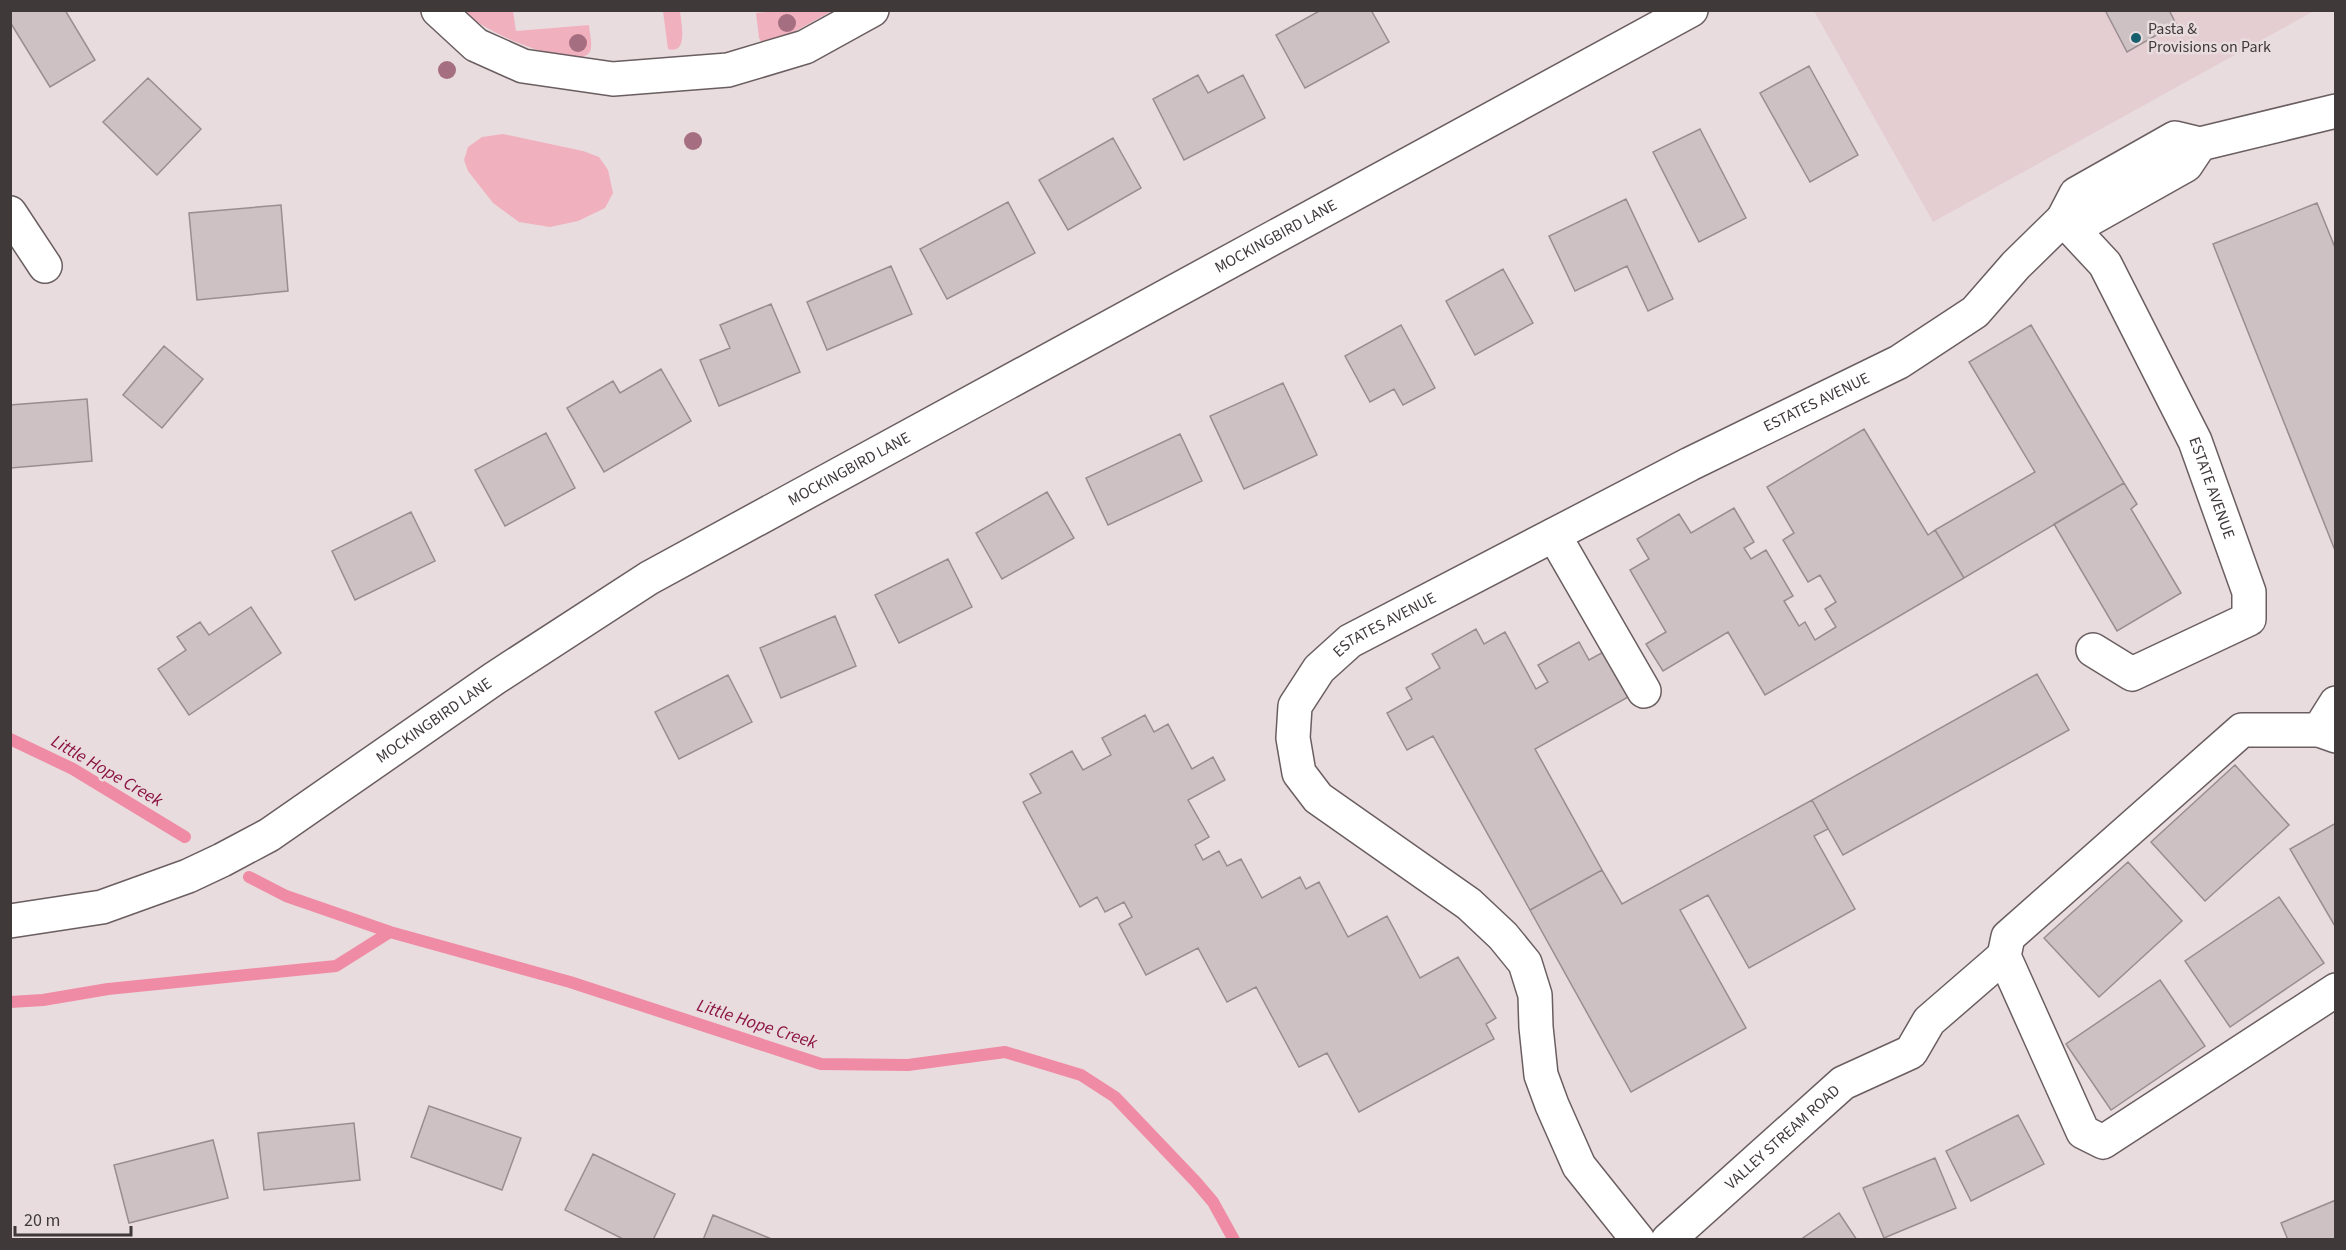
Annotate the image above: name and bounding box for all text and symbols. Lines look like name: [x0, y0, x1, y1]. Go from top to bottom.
place label: Pasta & Provisions on Park: [2148, 18, 2271, 58]
marker: Pasta & Provisions on Park: [2129, 31, 2143, 45]
street label: MOCKINGBIRD LANE: [1211, 194, 1341, 279]
street label: ESTATES AVENUE: [1760, 367, 1873, 437]
street label: MOCKINGBIRD LANE: [784, 427, 914, 511]
street label: ESTATE AVENUE: [2183, 434, 2240, 542]
street label: ESTATES AVENUE: [1328, 587, 1440, 662]
street label: MOCKINGBIRD LANE: [372, 673, 496, 768]
water label: Little Hope Creek: [47, 729, 168, 813]
water label: Little Hope Creek: [694, 993, 821, 1055]
street label: VALLEY STREAM ROAD: [1720, 1080, 1845, 1195]
scale bar: [15, 1199, 130, 1237]
text: 20 m: [24, 1208, 60, 1233]

